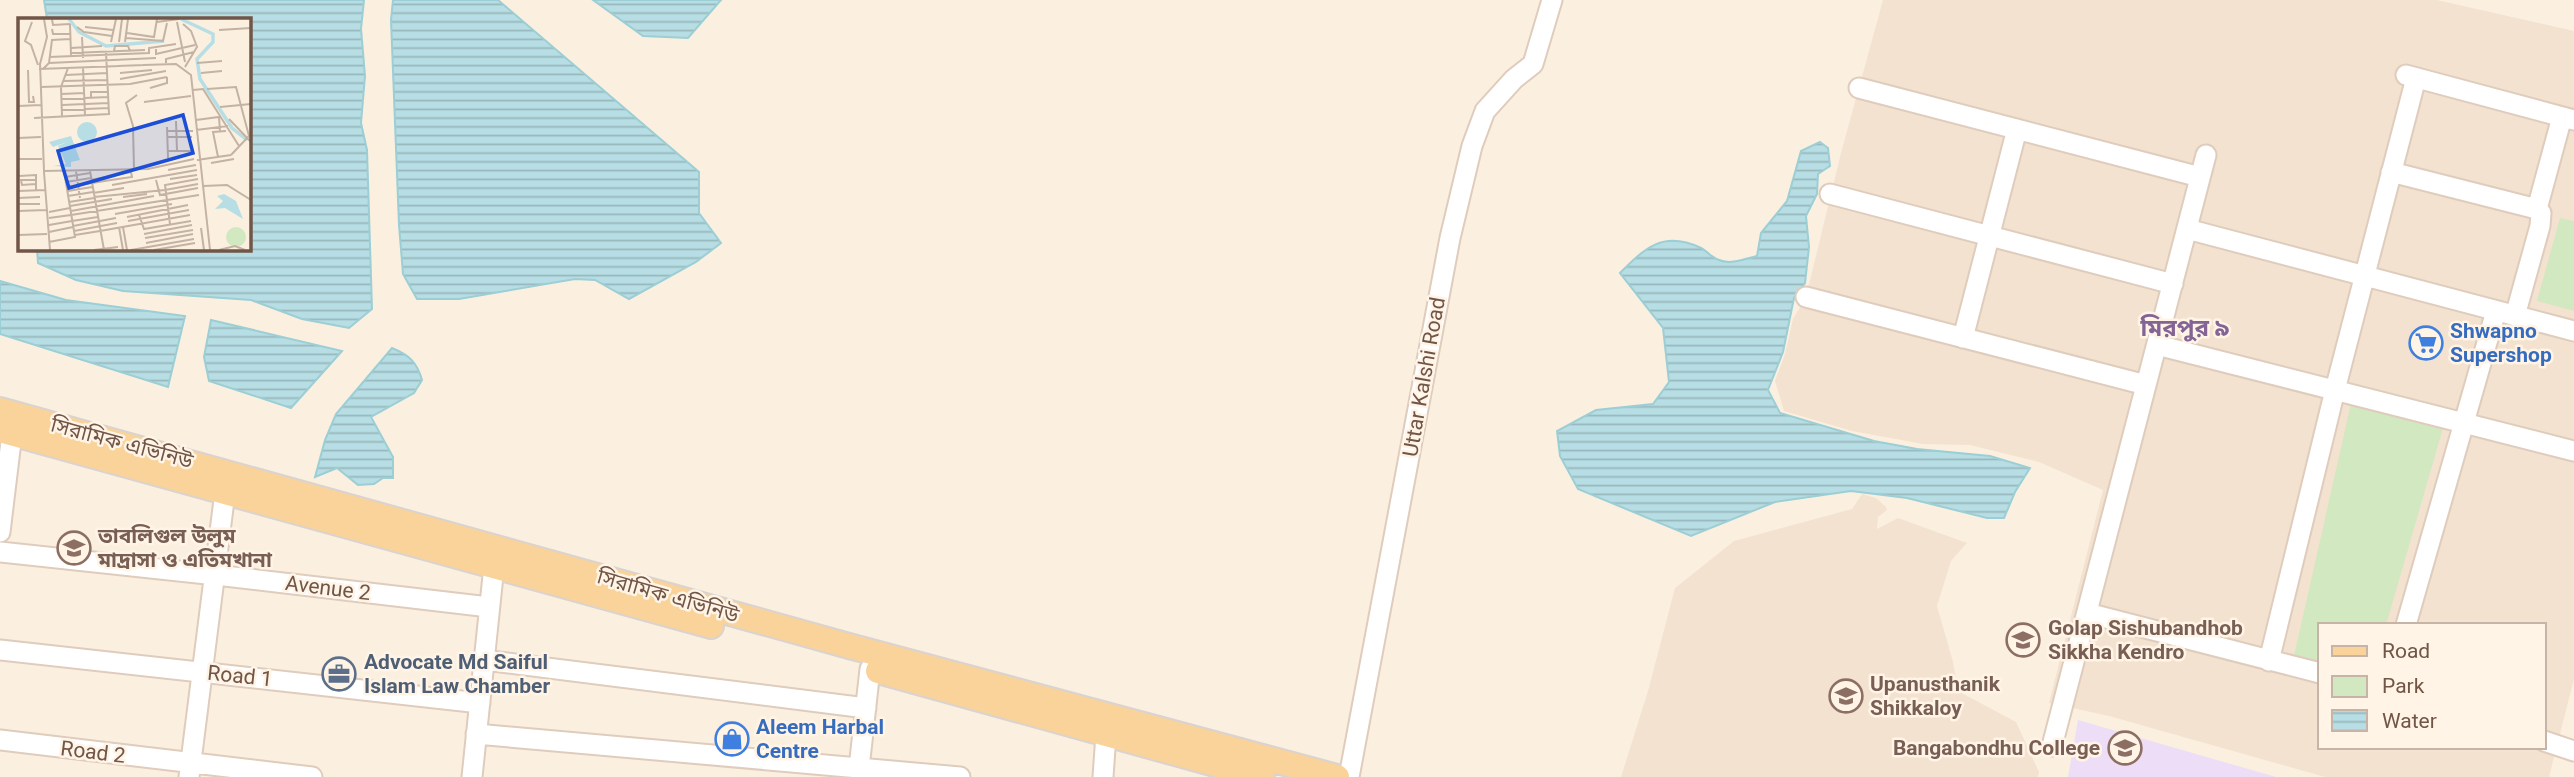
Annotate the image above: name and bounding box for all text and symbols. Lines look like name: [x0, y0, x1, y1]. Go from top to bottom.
inset map: [18, 18, 250, 250]
street label: Uttar Kalshi Road: [1398, 295, 1450, 459]
district label: মিরপুর ৯: [2140, 314, 2230, 342]
place label: Shwapno Supershop: [2450, 319, 2552, 367]
supermarket icon: Shwapno Supershop: [2407, 324, 2445, 362]
street label: সিরামিক এভিনিউ: [47, 412, 197, 474]
place label: তাবলিগুল উলুম মাদ্রাসা ও এতিমখানা: [97, 524, 273, 572]
school or university icon: তাবলিগুল উলুম মাদ্রাসা ও এতিমখানা: [55, 529, 93, 567]
street label: সিরামিক এভিনিউ: [593, 564, 743, 628]
street label: Avenue 2: [284, 571, 372, 605]
place label: Golap Sishubandhob Sikkha Kendro: [2048, 616, 2243, 664]
school or university icon: Golap Sishubandhob Sikkha Kendro: [2004, 621, 2042, 659]
legend: [2318, 623, 2546, 749]
text: Road: [2382, 639, 2430, 663]
place label: Advocate Md Saiful Islam Law Chamber: [364, 650, 550, 698]
office icon: Advocate Md Saiful Islam Law Chamber: [320, 655, 358, 693]
street label: Road 1: [206, 661, 274, 691]
place label: Upanusthanik Shikkaloy: [1870, 672, 2001, 720]
text: Park: [2382, 674, 2425, 698]
school or university icon: Upanusthanik Shikkaloy: [1827, 677, 1865, 715]
text: Water: [2382, 709, 2437, 733]
place label: Aleem Harbal Centre: [756, 715, 884, 763]
shop icon: Aleem Harbal Centre: [713, 720, 751, 758]
school or university icon: Bangabondhu College: [2106, 729, 2144, 767]
street label: Road 2: [59, 736, 127, 768]
place label: Bangabondhu College: [1893, 736, 2100, 760]

